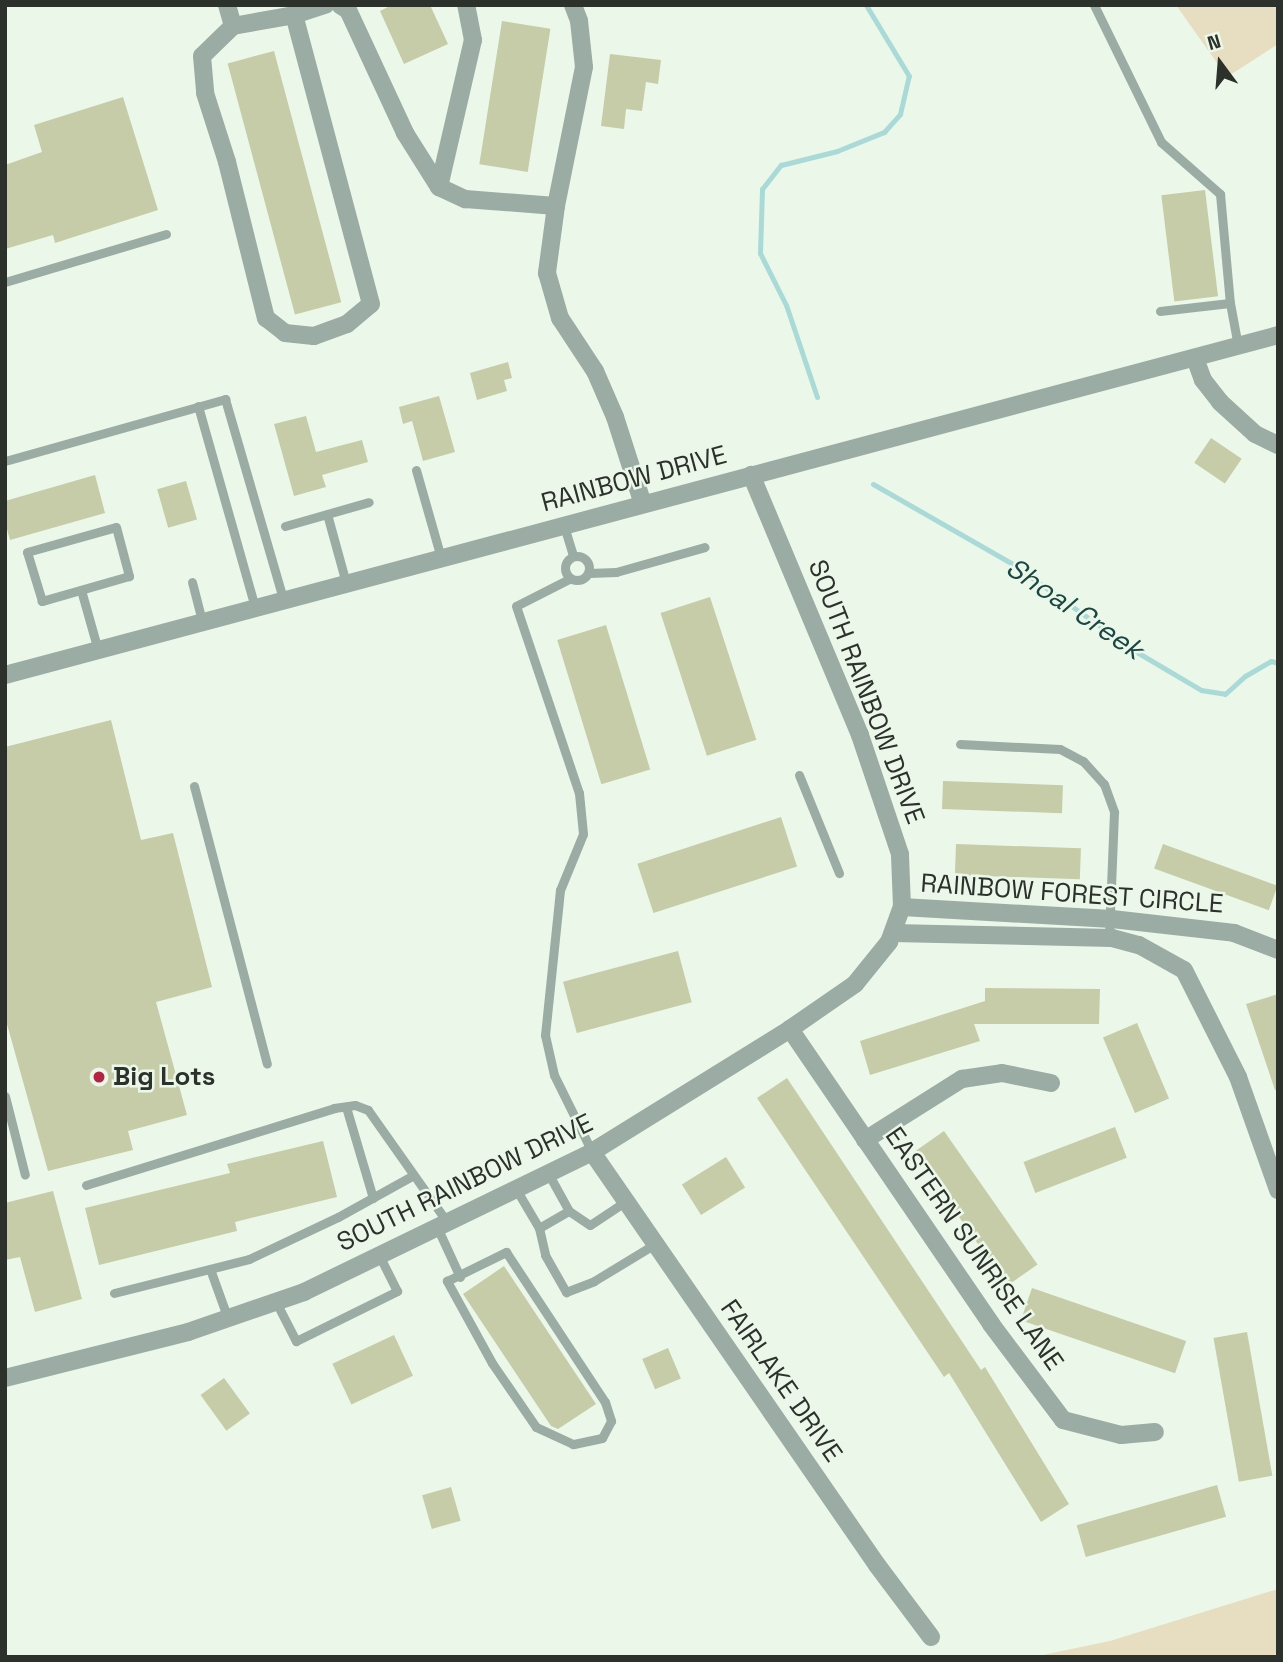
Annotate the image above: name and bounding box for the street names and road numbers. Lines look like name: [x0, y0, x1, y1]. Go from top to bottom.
street label: RAINBOW DRIVE: [538, 439, 730, 519]
street label: SOUTH RAINBOW DRIVE: [801, 555, 931, 829]
street label: RAINBOW FOREST CIRCLE: [919, 868, 1225, 920]
street label: SOUTH RAINBOW DRIVE: [332, 1107, 598, 1259]
street label: EASTERN SUNRISE LANE: [878, 1122, 1070, 1376]
street label: FAIRLAKE DRIVE: [714, 1294, 848, 1468]

